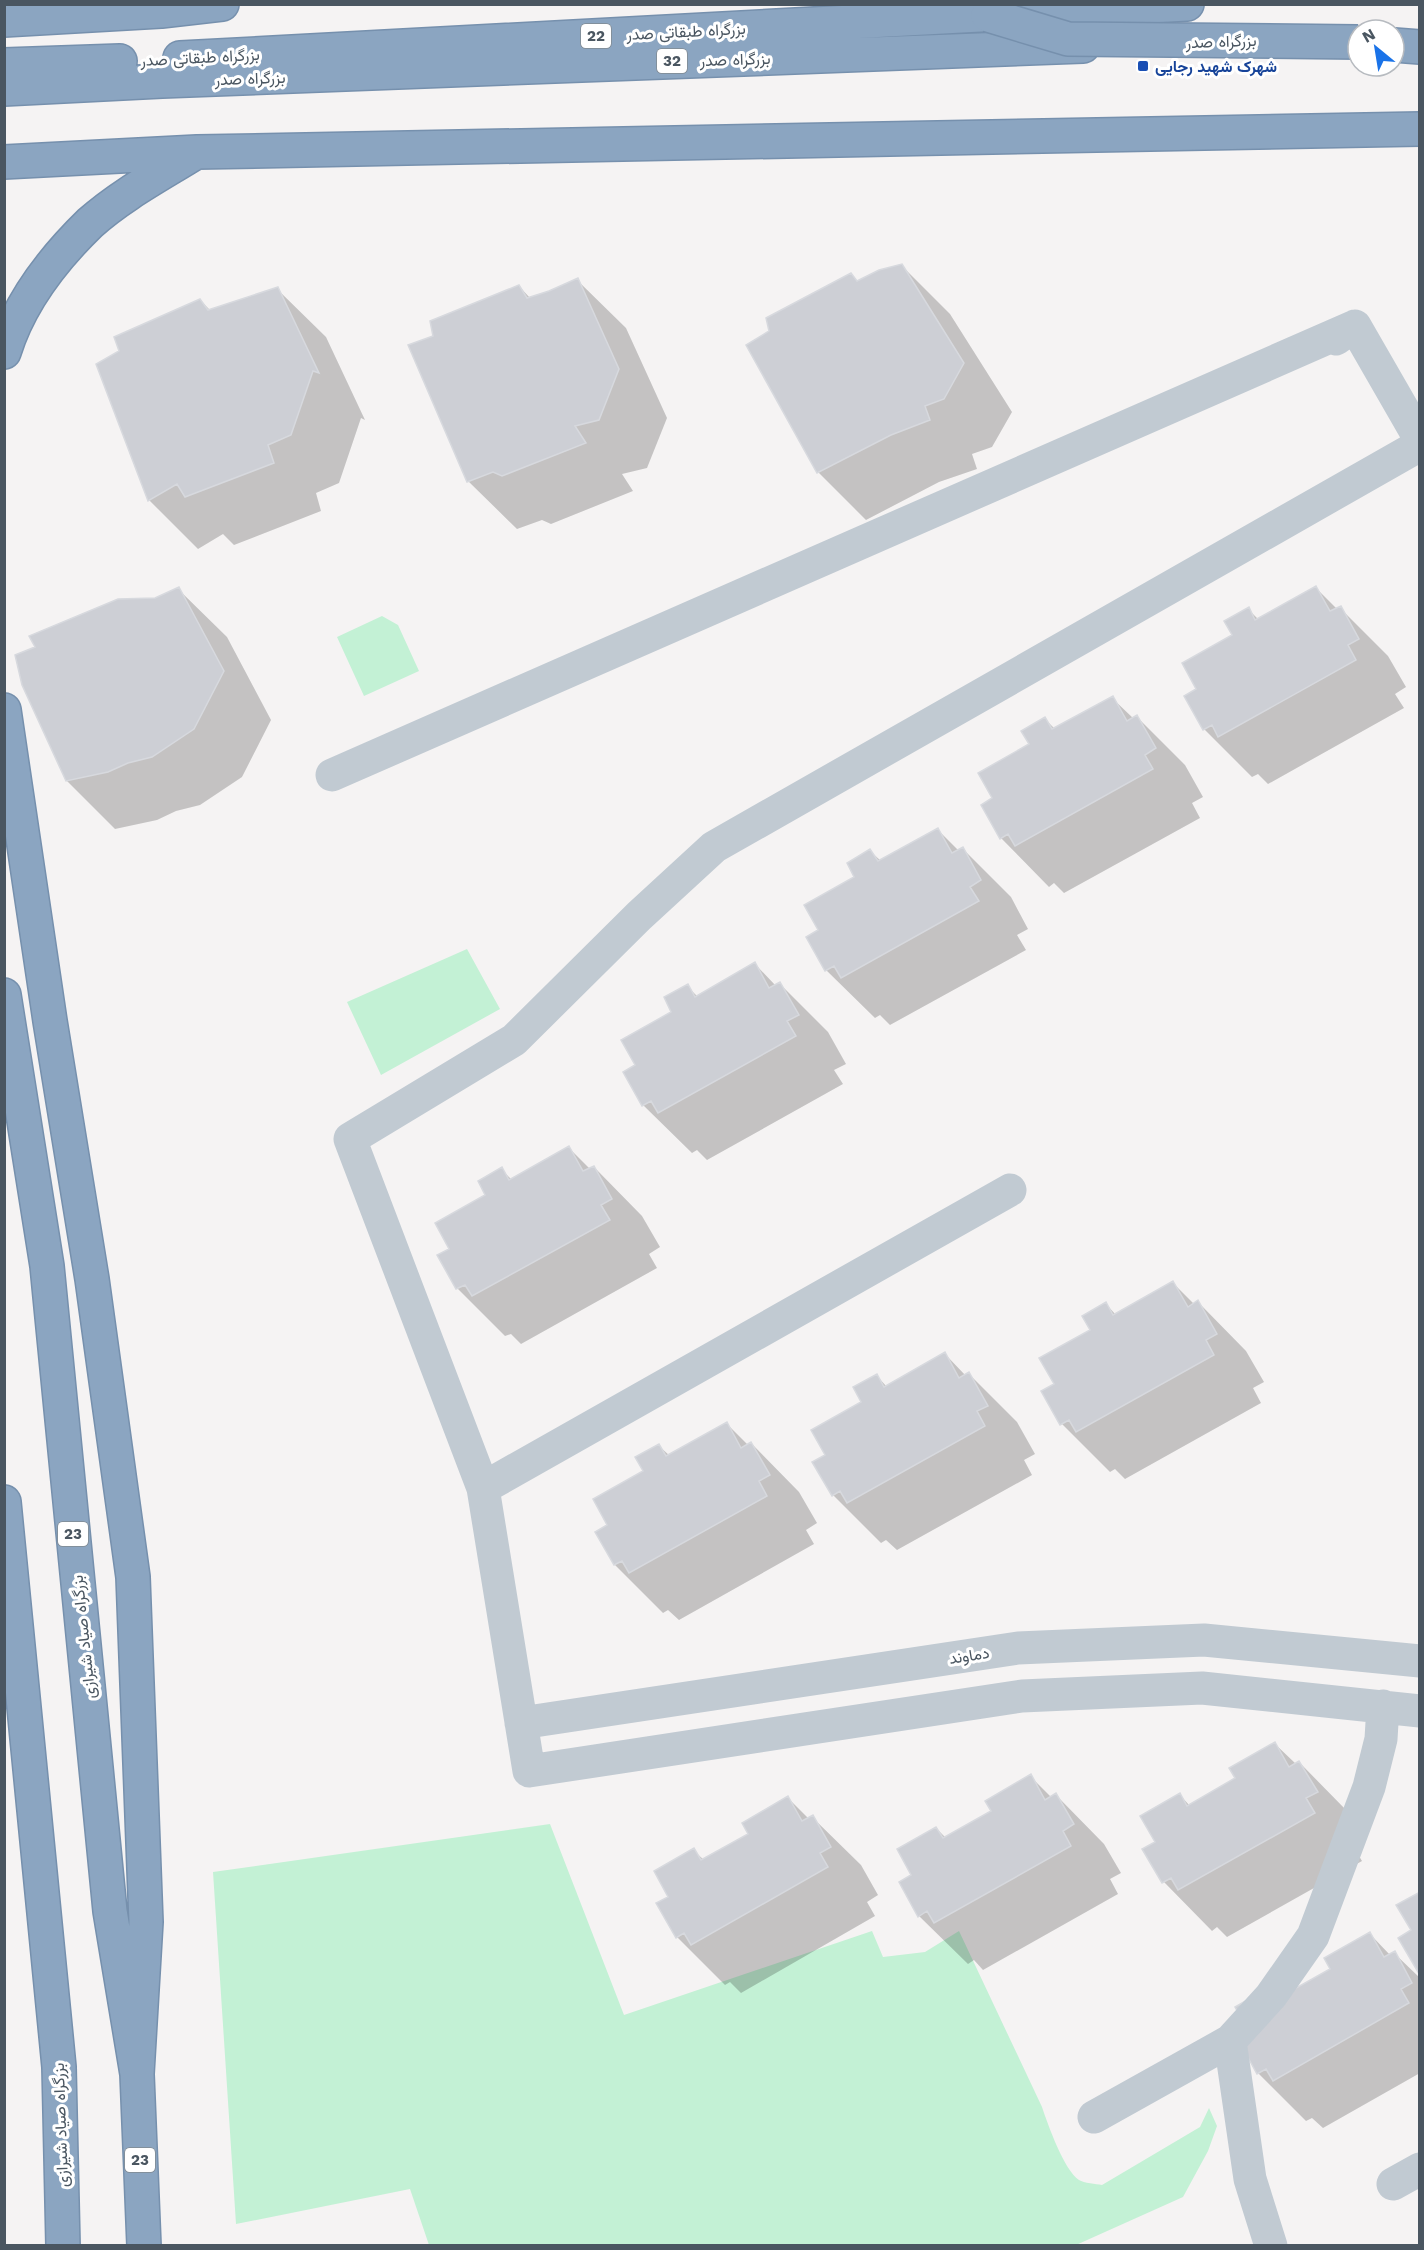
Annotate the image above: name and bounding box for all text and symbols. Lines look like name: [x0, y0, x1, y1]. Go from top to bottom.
north arrow: [1346, 18, 1406, 78]
street label: بزرگراه طبقاتی صدر: [625, 19, 746, 45]
road number: 22: [581, 24, 611, 48]
text: N: [1359, 24, 1379, 47]
street label: بزرگراه صدر: [1184, 31, 1257, 53]
street label: بزرگراه طبقاتی صدر: [139, 45, 260, 71]
road number: 32: [657, 49, 687, 73]
street label: بزرگراه صدر: [698, 49, 771, 71]
place label: شهرک شهید رجایی: [1155, 57, 1277, 77]
marker: شهرک شهید رجایی: [1136, 59, 1150, 73]
street label: بزرگراه صدر: [213, 68, 286, 90]
road number: 23: [58, 1522, 88, 1546]
street label: بزرگراه صیاد شیرازی: [68, 1574, 100, 1700]
street label: دماوند: [948, 1643, 991, 1669]
street label: بزرگراه صیاد شیرازی: [49, 2062, 73, 2188]
road number: 23: [125, 2148, 155, 2172]

